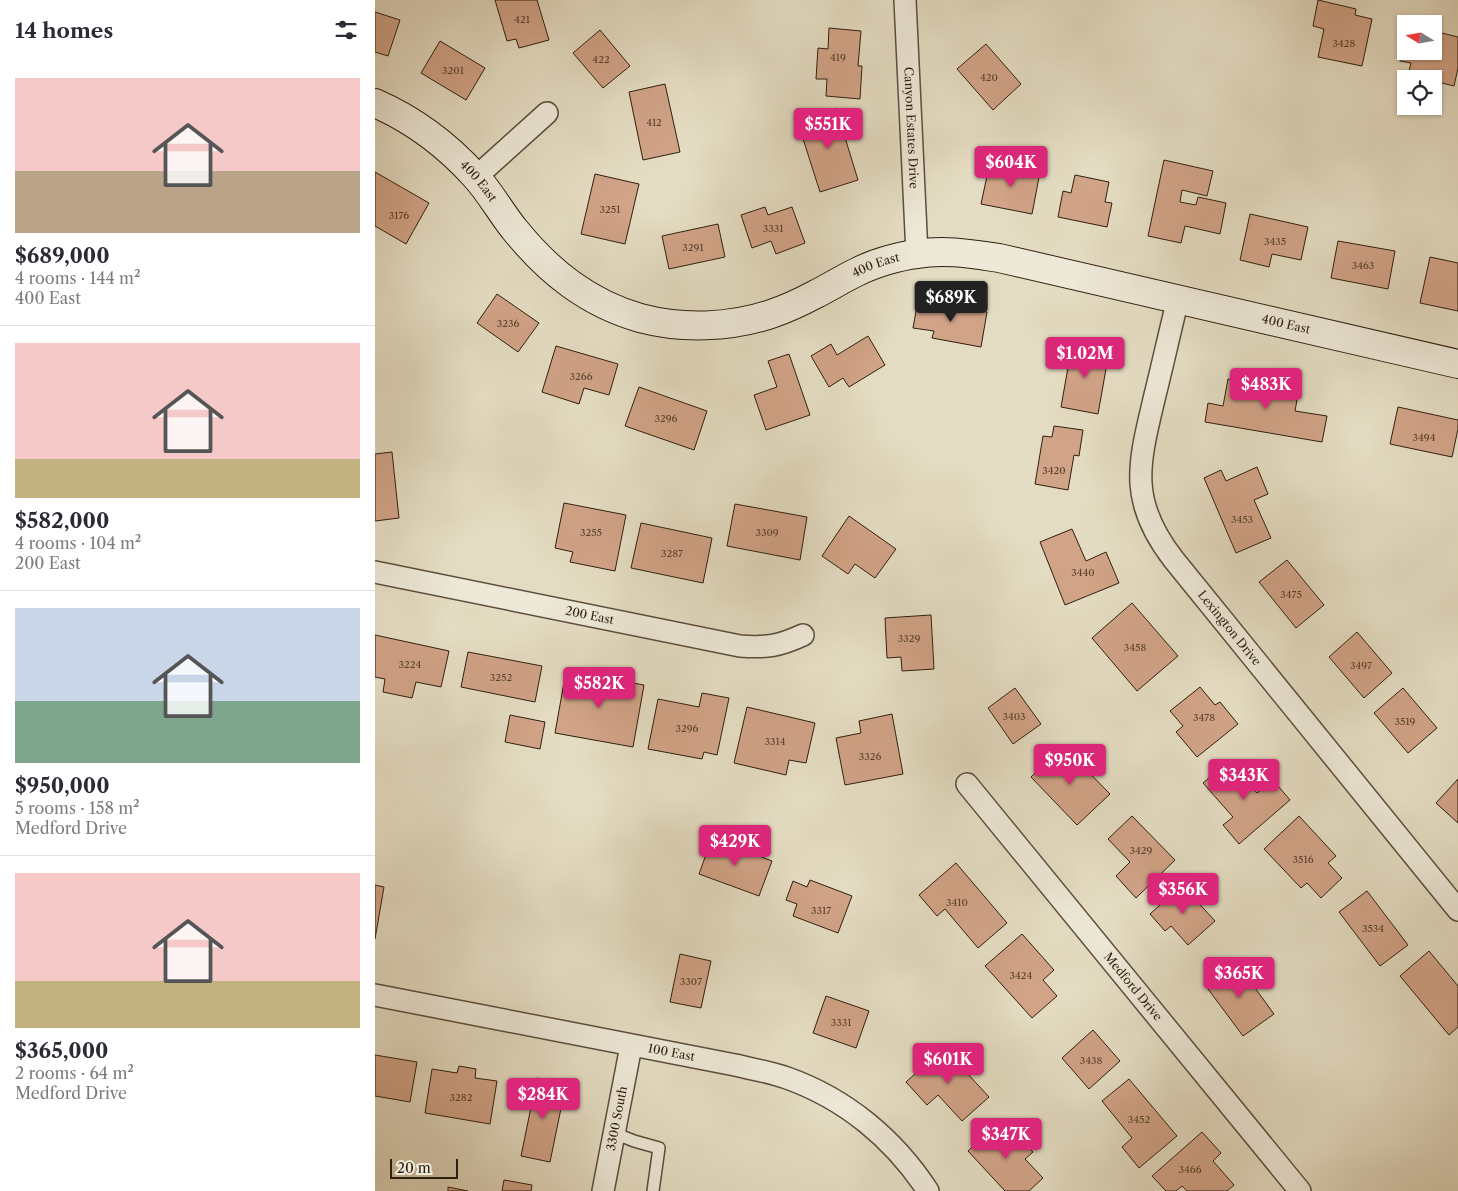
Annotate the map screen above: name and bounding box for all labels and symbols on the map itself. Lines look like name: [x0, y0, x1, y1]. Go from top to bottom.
house number: 421: [514, 13, 531, 26]
north arrow: [1397, 15, 1443, 60]
house number: 3428: [1333, 37, 1356, 50]
house number: 419: [830, 51, 846, 64]
house number: 422: [592, 53, 610, 66]
house number: 3201: [442, 64, 465, 77]
street label: Canyon Estates Drive: [901, 67, 922, 189]
house number: 420: [980, 71, 998, 84]
pin: $551K: [793, 108, 863, 150]
house number: 412: [646, 116, 662, 129]
pin: $604K: [976, 146, 1046, 188]
street label: 400 East: [457, 157, 501, 205]
house number: 3251: [600, 203, 621, 216]
house number: 3176: [389, 209, 409, 222]
house number: 3331: [763, 222, 784, 235]
house number: 3435: [1264, 235, 1286, 248]
house number: 3291: [682, 241, 704, 254]
street label: 400 East: [849, 249, 902, 280]
house number: 3463: [1352, 259, 1374, 272]
pin: $689K: [916, 280, 986, 323]
street label: 400 East: [1260, 311, 1313, 337]
house number: 3236: [497, 317, 519, 330]
pin: $1.02M: [1044, 336, 1126, 379]
pin: $483K: [1231, 368, 1301, 410]
house number: 3266: [570, 370, 593, 383]
house number: 3296: [655, 412, 678, 425]
house number: 3494: [1413, 431, 1436, 444]
house number: 3420: [1042, 464, 1066, 477]
house number: 3453: [1231, 513, 1253, 526]
house number: 3255: [580, 526, 602, 539]
house number: 3309: [755, 526, 779, 539]
house number: 3287: [661, 547, 683, 560]
house number: 3440: [1071, 566, 1095, 579]
street label: Lexington Drive: [1195, 587, 1265, 669]
house number: 3475: [1280, 588, 1302, 601]
street label: 200 East: [564, 603, 616, 627]
house number: 3329: [898, 632, 920, 645]
house number: 3458: [1124, 641, 1146, 654]
house number: 3224: [399, 658, 422, 671]
house number: 3497: [1350, 659, 1372, 672]
pin: $582K: [564, 666, 634, 709]
house number: 3252: [490, 671, 512, 684]
house number: 3403: [1002, 710, 1026, 723]
house number: 3478: [1193, 711, 1215, 724]
house number: 3519: [1394, 715, 1416, 728]
house number: 3296: [676, 722, 699, 735]
house number: 3314: [765, 735, 786, 748]
pin: $950K: [1035, 744, 1105, 786]
house number: 3326: [859, 750, 881, 763]
pin: $343K: [1209, 758, 1279, 801]
pin: $429K: [700, 824, 770, 867]
house number: 3429: [1130, 844, 1153, 857]
house number: 3516: [1293, 853, 1314, 866]
pin: $356K: [1148, 872, 1218, 915]
house number: 3410: [946, 896, 968, 909]
house number: 3317: [811, 904, 831, 917]
house number: 3534: [1362, 922, 1384, 935]
street label: Medford Drive: [1101, 949, 1166, 1024]
pin: $365K: [1204, 956, 1274, 999]
house number: 3424: [1010, 969, 1033, 982]
house number: 3307: [680, 975, 702, 988]
house number: 3331: [831, 1016, 852, 1029]
street label: 100 East: [647, 1040, 697, 1064]
pin: $601K: [913, 1042, 983, 1085]
house number: 3438: [1080, 1054, 1102, 1067]
pin: $284K: [508, 1078, 578, 1120]
street label: 3300 South: [603, 1084, 630, 1152]
house number: 3282: [450, 1091, 473, 1104]
house number: 3452: [1128, 1113, 1150, 1126]
pin: $347K: [971, 1118, 1041, 1160]
scale bar: [390, 1156, 457, 1179]
house number: 3466: [1179, 1163, 1202, 1176]

